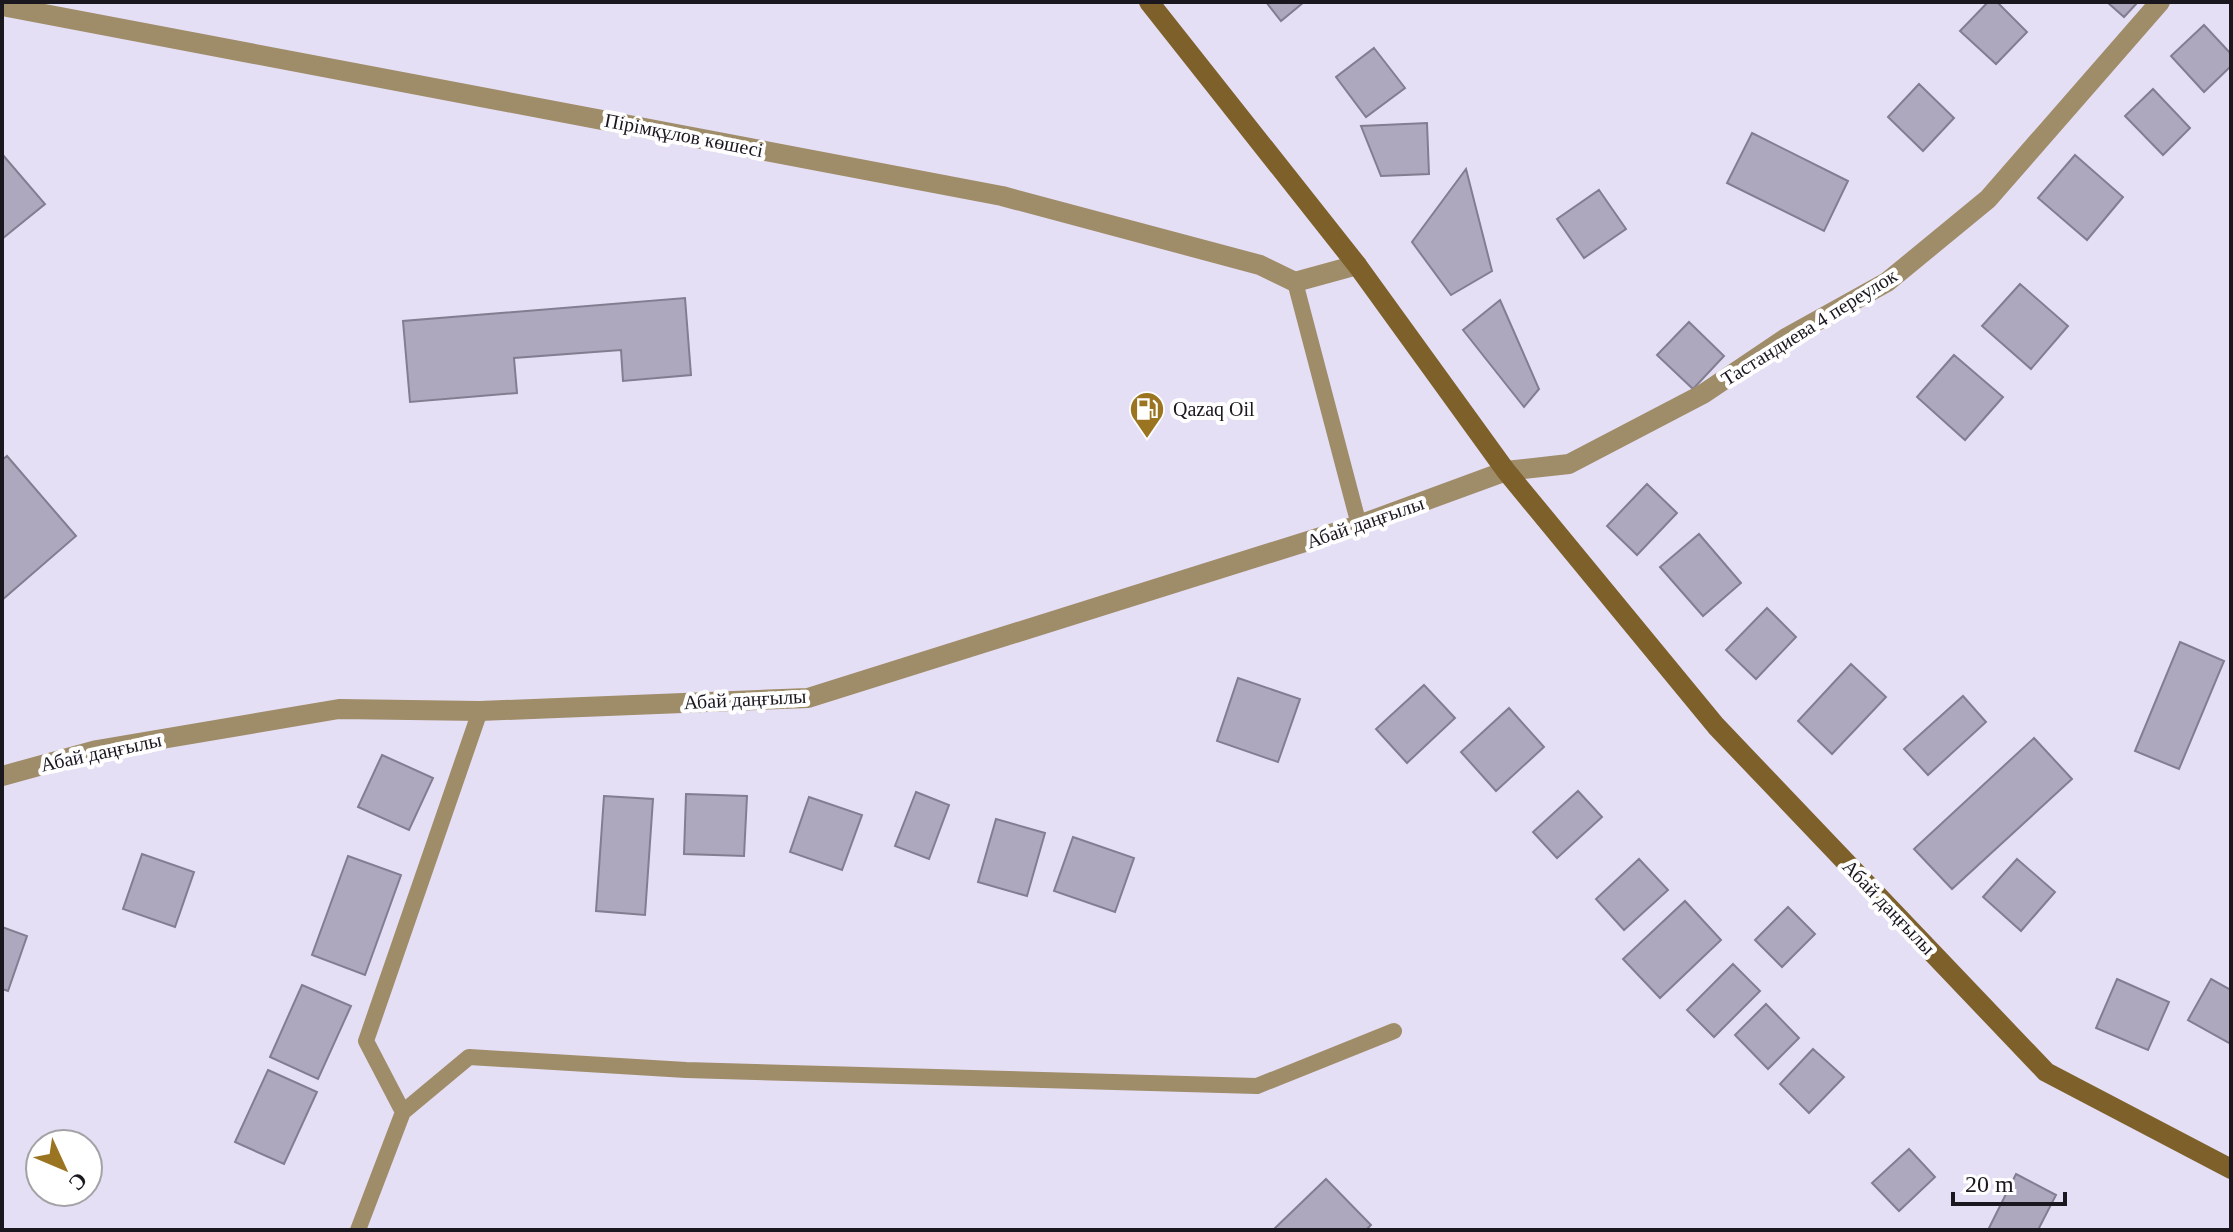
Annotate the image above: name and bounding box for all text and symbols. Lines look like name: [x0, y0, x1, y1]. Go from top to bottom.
street label: Пірімқұлов көшесі: [603, 109, 766, 162]
street label: Тастандиева 4 переулок: [1717, 264, 1902, 391]
fuel station icon: Qazaq Oil: [1128, 390, 1166, 440]
place label: Qazaq Oil: [1173, 398, 1255, 421]
street label: Абай даңғылы: [1303, 492, 1427, 553]
street label: Абай даңғылы: [683, 685, 807, 714]
street label: Абай даңғылы: [39, 728, 164, 777]
street label: Абай даңғылы: [1838, 855, 1940, 960]
north arrow: [24, 1128, 104, 1208]
scale bar: [1953, 1156, 2065, 1206]
text: С: [64, 1167, 93, 1196]
text: 20 m: [1965, 1171, 2014, 1197]

